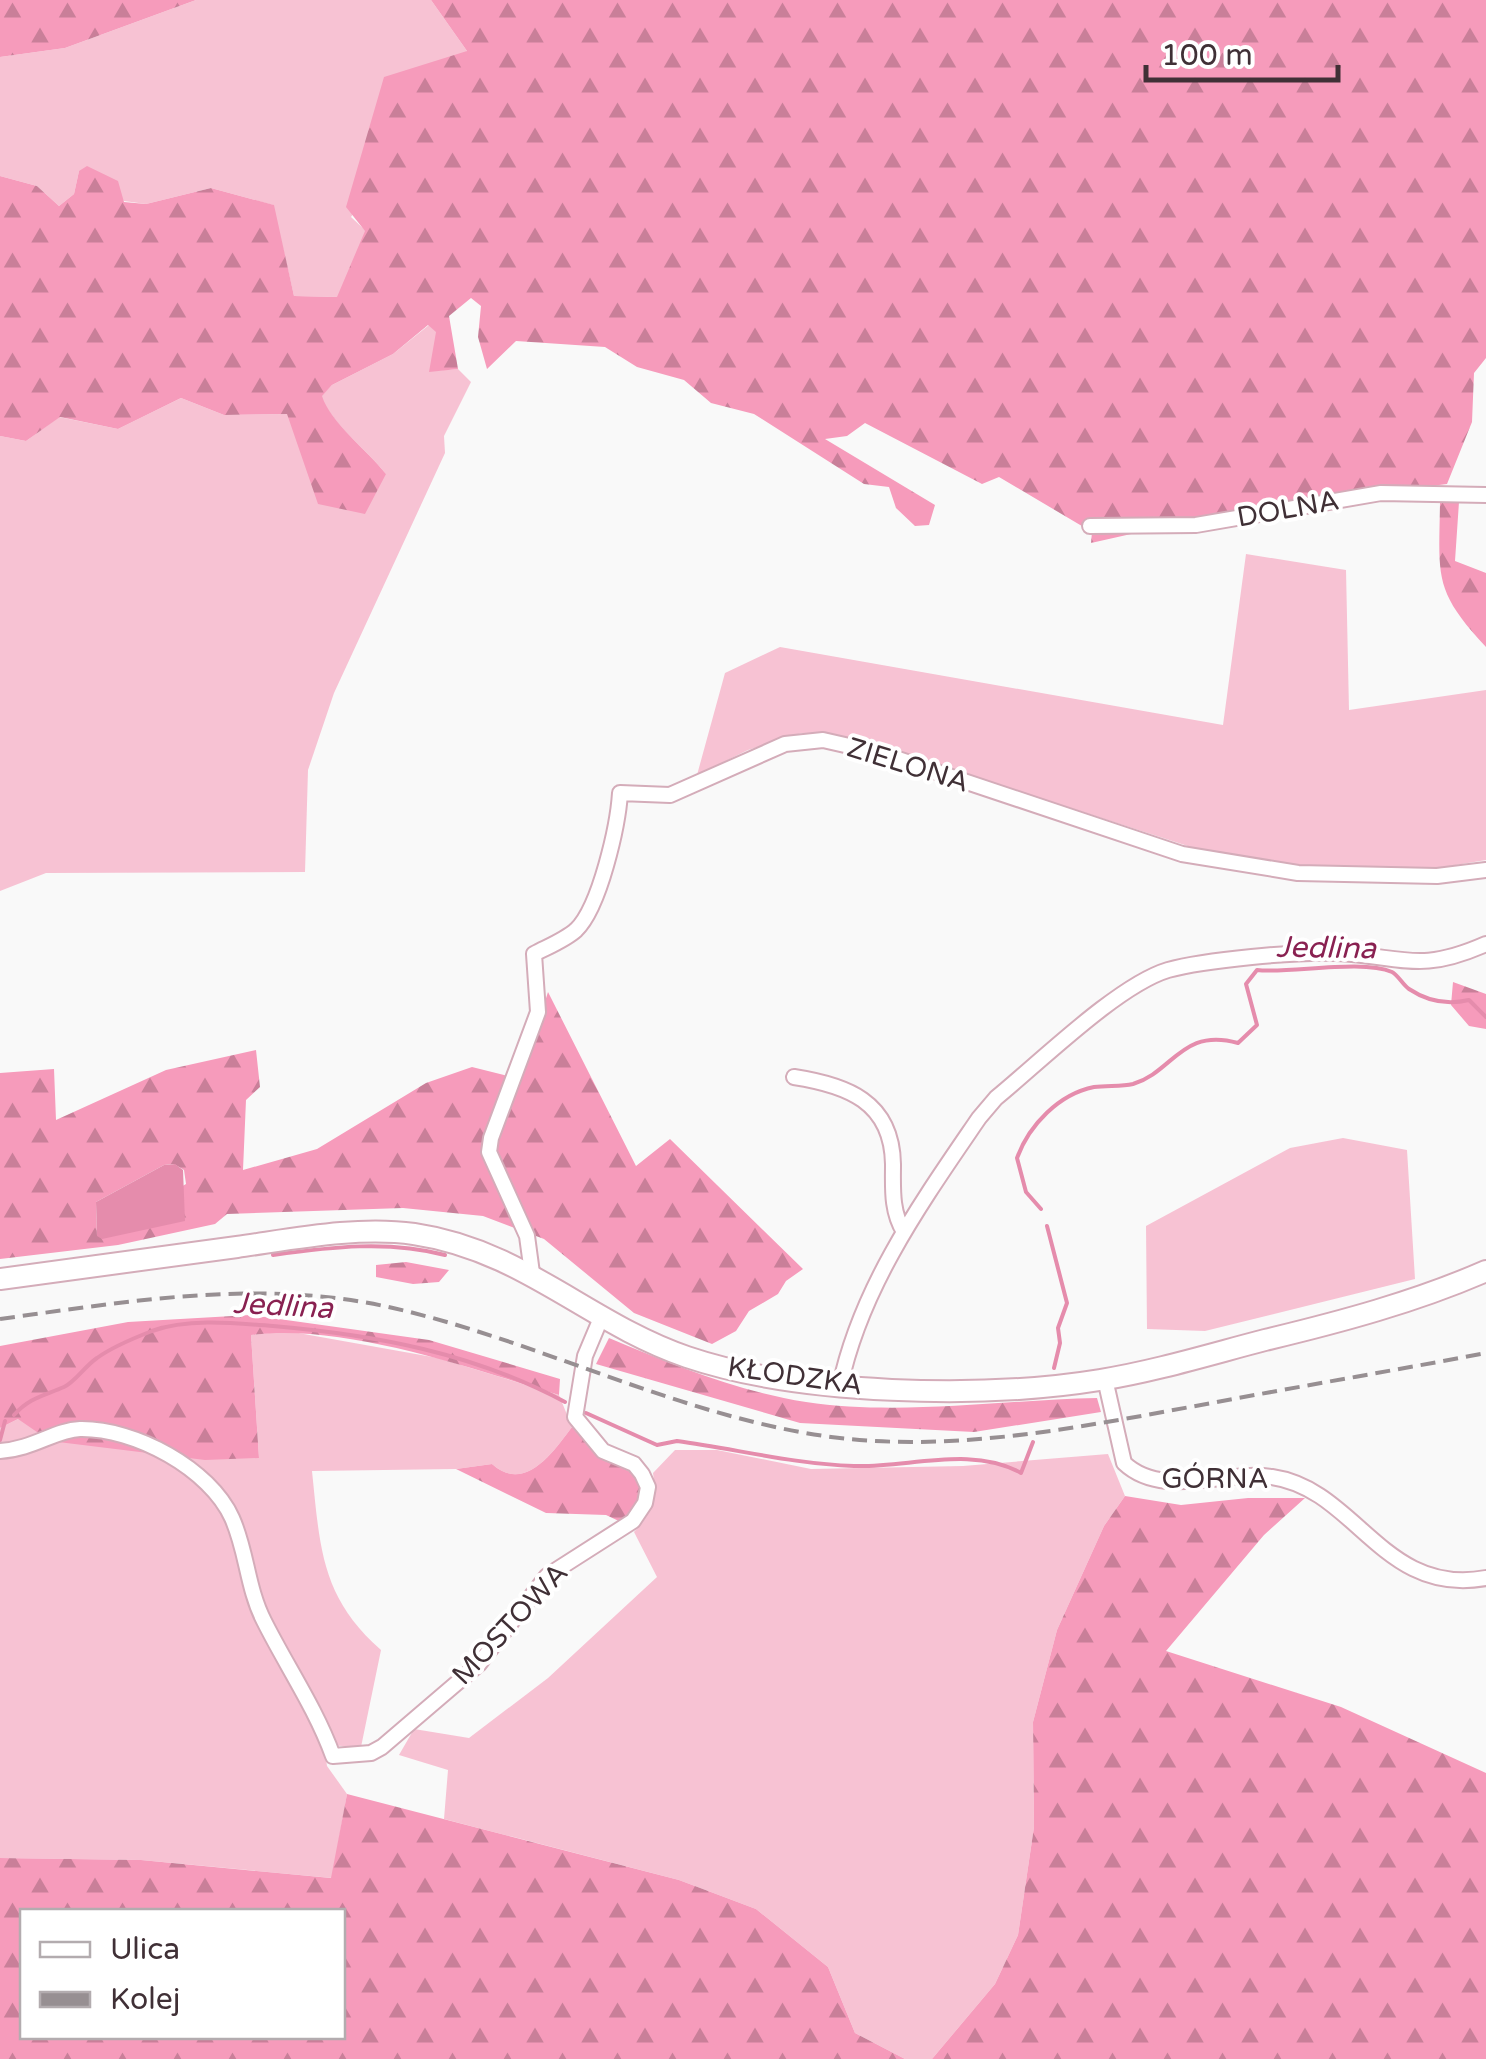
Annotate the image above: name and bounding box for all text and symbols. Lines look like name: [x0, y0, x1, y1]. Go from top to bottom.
scale bar: [1146, 20, 1338, 82]
text: 100 m: [1161, 37, 1253, 74]
street label: DOLNA: [1234, 483, 1342, 535]
street label: ZIELONA: [843, 730, 973, 800]
water label: Jedlina: [1276, 929, 1377, 967]
water label: Jedlina: [232, 1285, 335, 1327]
street label: KŁODZKA: [725, 1350, 865, 1402]
street label: GÓRNA: [1161, 1462, 1269, 1496]
street label: MOSTOWA: [445, 1556, 575, 1692]
legend: [20, 1909, 345, 2039]
text: Ulica: [110, 1931, 180, 1968]
text: Kolej: [110, 1981, 180, 2018]

